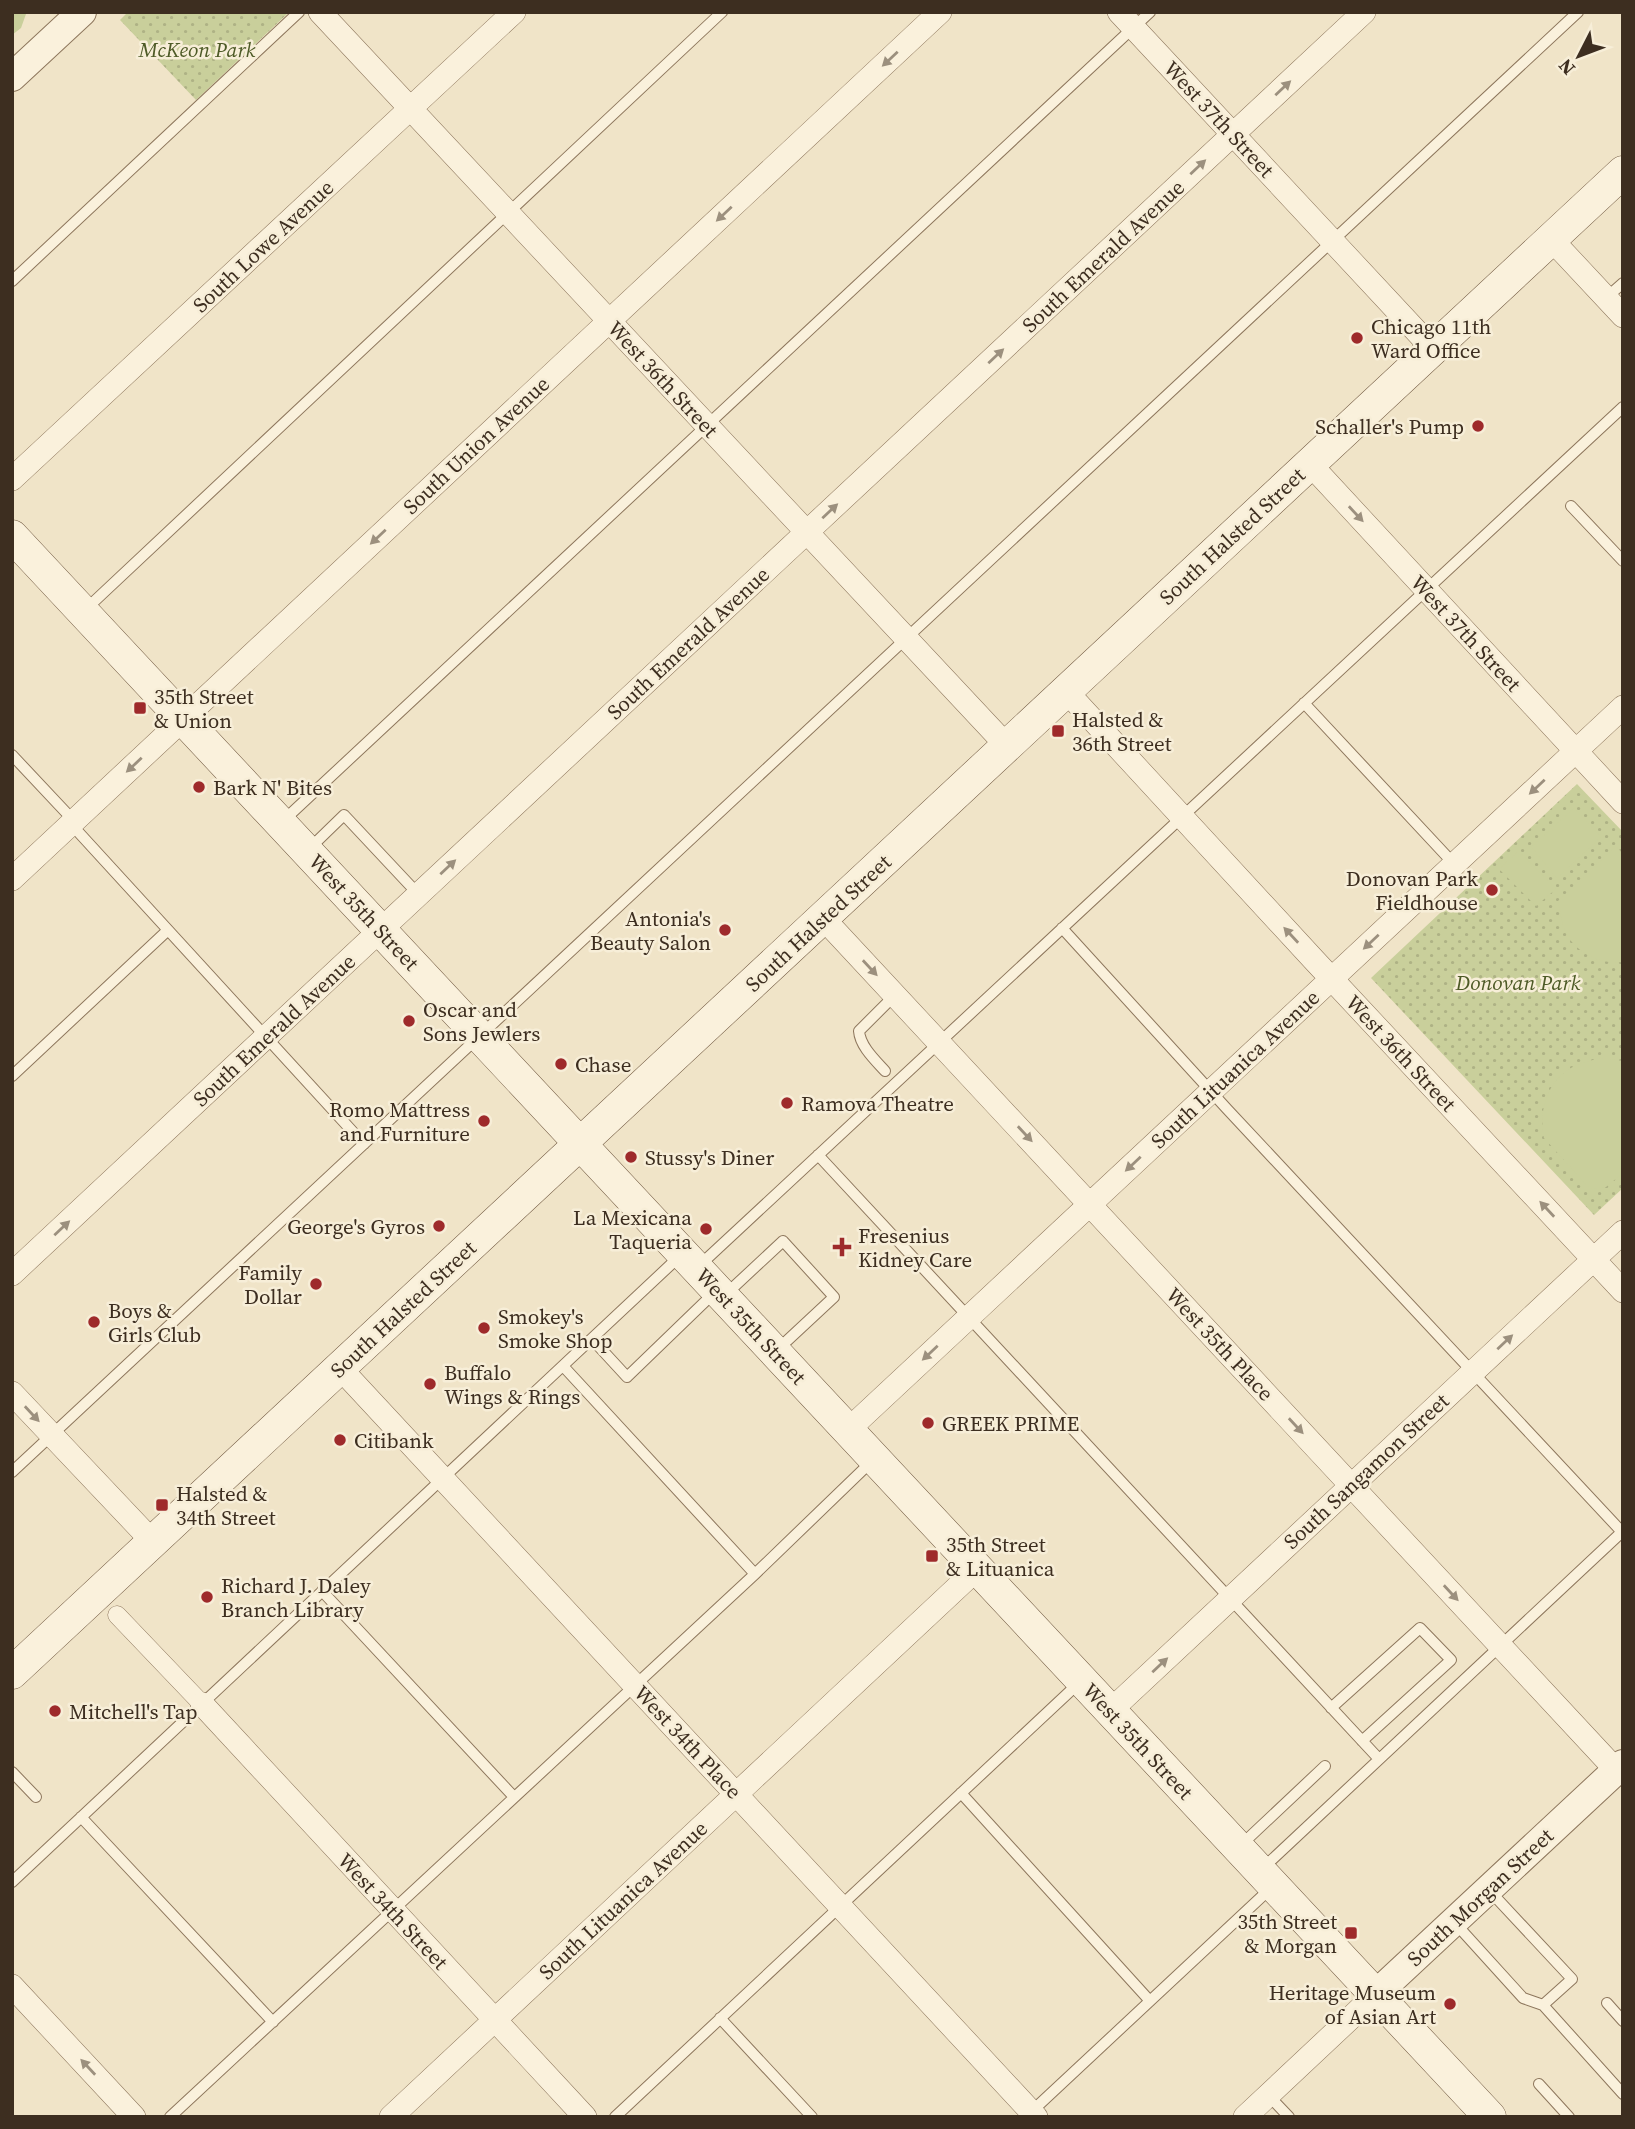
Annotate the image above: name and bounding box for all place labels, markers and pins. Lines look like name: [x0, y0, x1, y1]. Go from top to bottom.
place label: Chicago 11th Ward Office: [1371, 312, 1491, 365]
marker: Chicago 11th Ward Office: [1349, 330, 1365, 346]
place label: Schaller's Pump: [1315, 412, 1464, 441]
marker: Schaller's Pump: [1470, 418, 1486, 434]
place label: 35th Street & Union: [154, 682, 254, 735]
marker: 35th Street & Union: [132, 700, 148, 716]
place label: Halsted & 36th Street: [1072, 705, 1172, 758]
marker: Halsted & 36th Street: [1050, 723, 1066, 739]
place label: Bark N' Bites: [213, 773, 332, 802]
marker: Bark N' Bites: [191, 779, 207, 795]
place label: Donovan Park Fieldhouse: [1346, 864, 1479, 917]
marker: Donovan Park Fieldhouse: [1484, 882, 1500, 898]
place label: Antonia's Beauty Salon: [590, 904, 711, 957]
marker: Antonia's Beauty Salon: [717, 922, 733, 938]
place label: Oscar and Sons Jewlers: [423, 995, 540, 1048]
marker: Oscar and Sons Jewlers: [401, 1013, 417, 1029]
place label: Chase: [575, 1050, 631, 1079]
marker: Chase: [553, 1056, 569, 1072]
place label: Ramova Theatre: [801, 1089, 954, 1118]
place label: Romo Mattress and Furniture: [329, 1095, 470, 1148]
marker: Ramova Theatre: [779, 1095, 795, 1111]
marker: Romo Mattress and Furniture: [476, 1113, 492, 1129]
place label: Stussy's Diner: [645, 1143, 774, 1172]
marker: Stussy's Diner: [623, 1149, 639, 1165]
place label: La Mexicana Taqueria: [573, 1203, 692, 1256]
place label: George's Gyros: [287, 1212, 425, 1241]
marker: George's Gyros: [431, 1218, 447, 1234]
marker: La Mexicana Taqueria: [698, 1221, 714, 1237]
place label: Fresenius Kidney Care: [858, 1221, 972, 1274]
marker: Fresenius Kidney Care: [832, 1237, 852, 1257]
place label: Family Dollar: [238, 1258, 302, 1311]
marker: Family Dollar: [308, 1276, 324, 1292]
place label: Boys & Girls Club: [108, 1296, 201, 1349]
place label: Smokey's Smoke Shop: [498, 1302, 612, 1355]
marker: Boys & Girls Club: [86, 1314, 102, 1330]
marker: Smokey's Smoke Shop: [476, 1320, 492, 1336]
place label: Buffalo Wings & Rings: [444, 1358, 580, 1411]
marker: Buffalo Wings & Rings: [422, 1376, 438, 1392]
place label: GREEK PRIME: [942, 1409, 1079, 1438]
marker: GREEK PRIME: [920, 1415, 936, 1431]
place label: Citibank: [354, 1426, 434, 1455]
marker: Citibank: [332, 1432, 348, 1448]
place label: Halsted & 34th Street: [176, 1479, 276, 1532]
marker: Halsted & 34th Street: [154, 1497, 170, 1513]
place label: 35th Street & Lituanica: [946, 1530, 1055, 1583]
marker: 35th Street & Lituanica: [924, 1548, 940, 1564]
place label: Richard J. Daley Branch Library: [221, 1571, 371, 1624]
marker: Richard J. Daley Branch Library: [199, 1589, 215, 1605]
place label: Mitchell's Tap: [69, 1697, 197, 1726]
marker: Mitchell's Tap: [47, 1703, 63, 1719]
place label: 35th Street & Morgan: [1237, 1907, 1337, 1960]
marker: 35th Street & Morgan: [1343, 1925, 1359, 1941]
place label: Heritage Museum of Asian Art: [1269, 1978, 1436, 2031]
marker: Heritage Museum of Asian Art: [1442, 1996, 1458, 2012]

